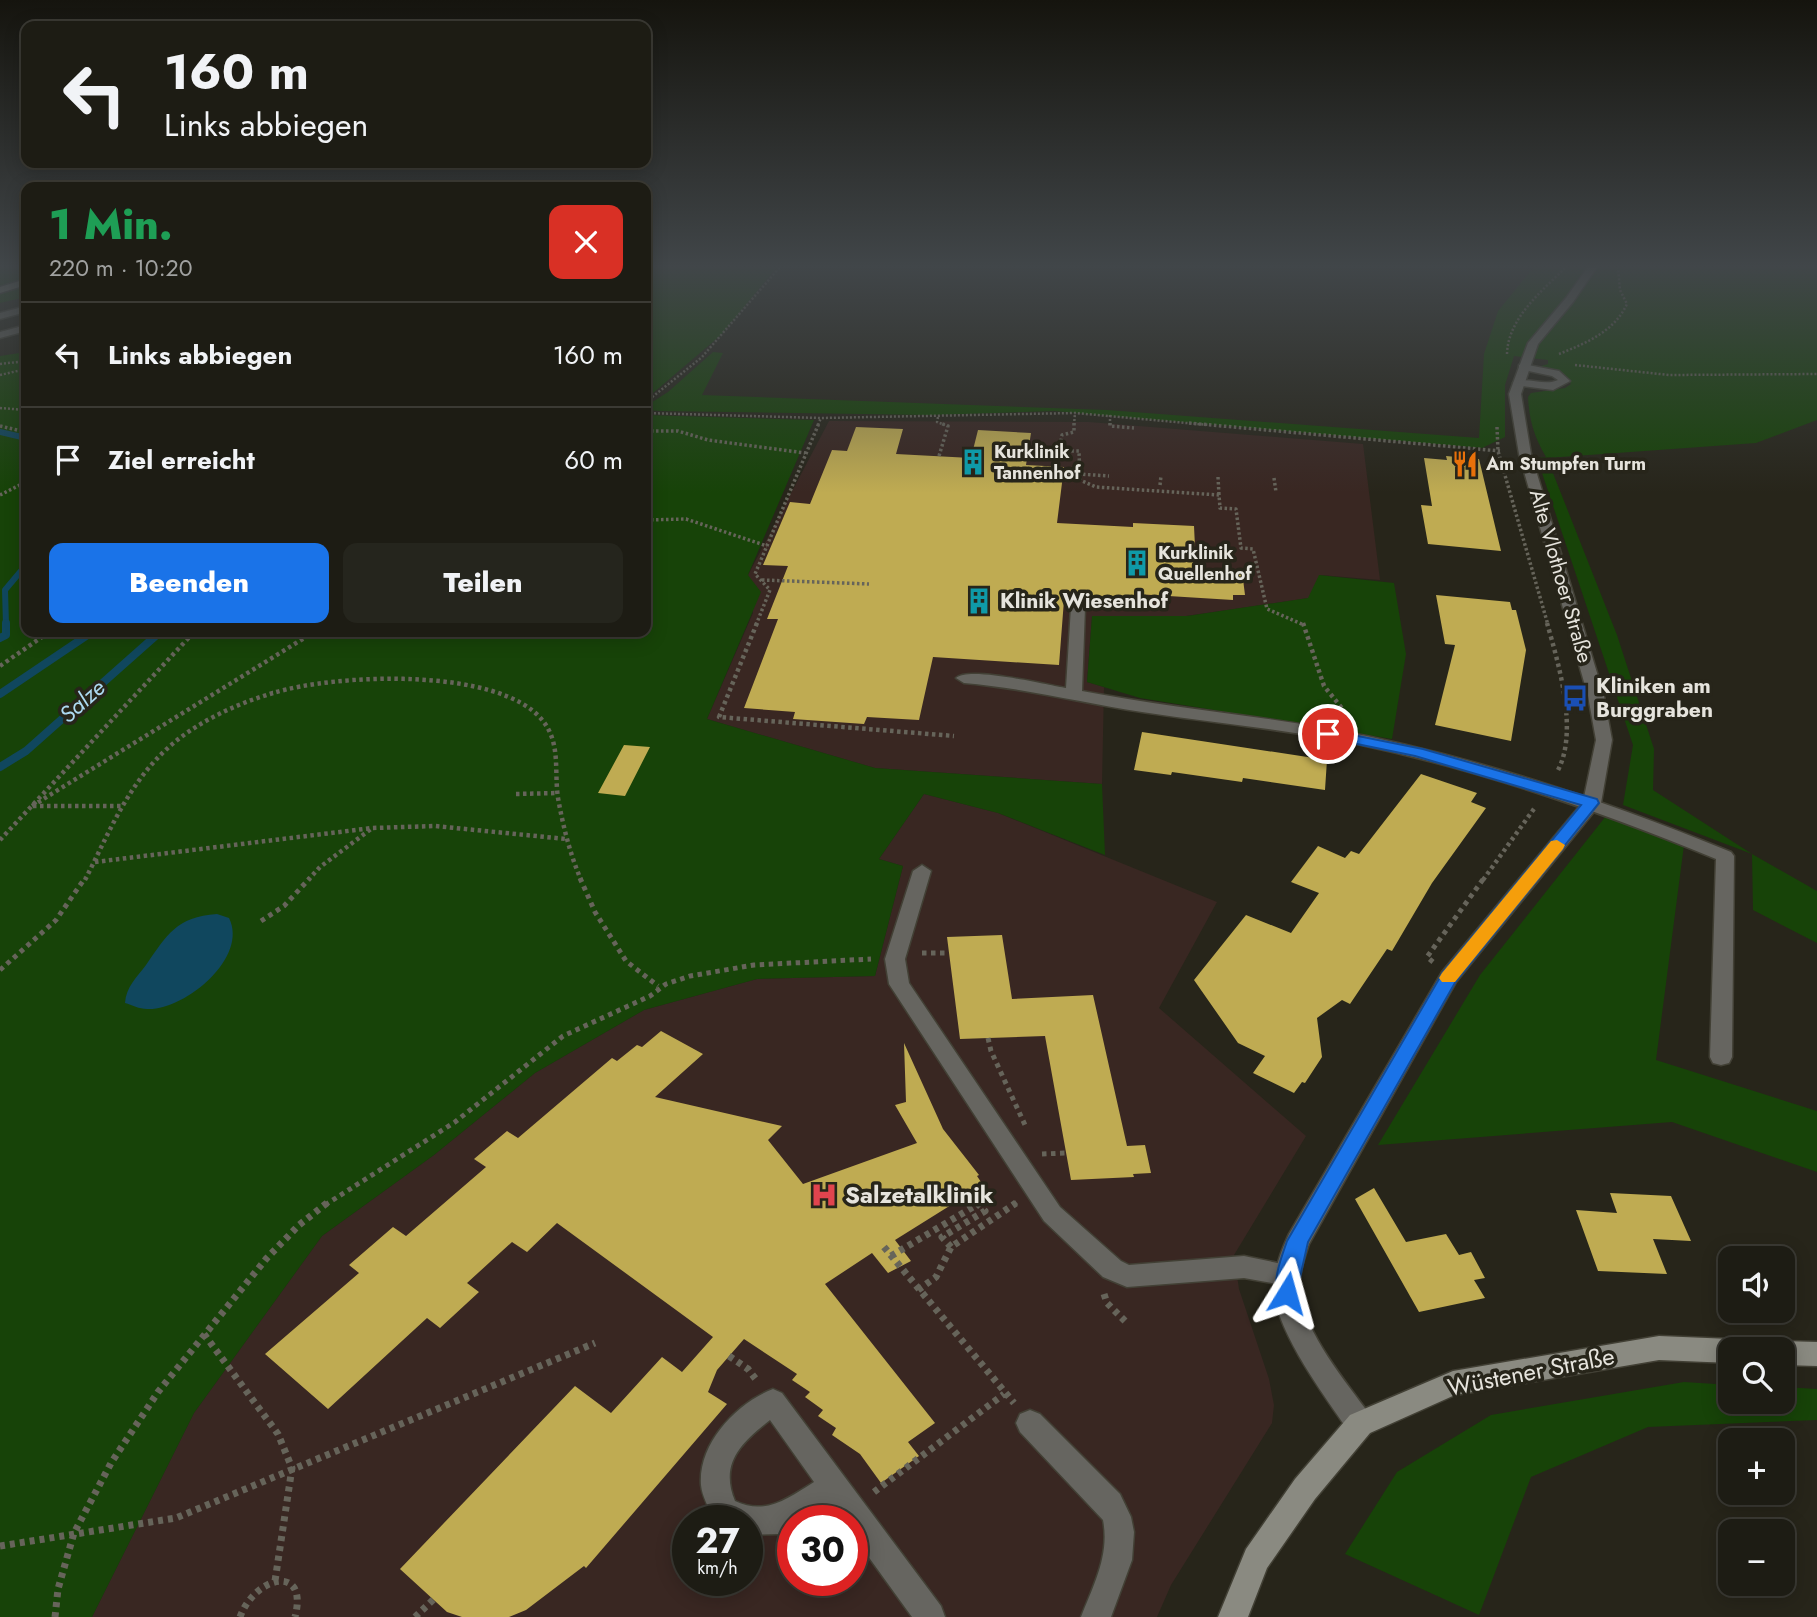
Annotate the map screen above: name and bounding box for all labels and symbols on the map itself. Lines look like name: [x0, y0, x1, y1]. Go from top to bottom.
place label: Kurklinik Tannenhof: [994, 439, 1081, 486]
building icon: Kurklinik Tannenhof: [958, 447, 988, 477]
restaurant icon: Am Stumpfen Turm: [1450, 449, 1480, 479]
place label: Am Stumpfen Turm: [1485, 451, 1646, 477]
street label: Alte Vlothoer Straße: [1522, 486, 1600, 667]
place label: Kurklinik Quellenhof: [1158, 540, 1252, 587]
building icon: Kurklinik Quellenhof: [1122, 548, 1152, 578]
building icon: Klinik Wiesenhof: [964, 586, 994, 616]
place label: Klinik Wiesenhof: [1000, 586, 1169, 616]
water label: Salze: [51, 671, 113, 731]
place label: Kliniken am Burggraben: [1596, 671, 1713, 725]
bus stop icon: Kliniken am Burggraben: [1560, 683, 1590, 713]
pin: [1298, 704, 1358, 764]
place label: Salzetalklinik: [845, 1177, 994, 1212]
hospital icon: Salzetalklinik: [809, 1180, 839, 1210]
position arrow: [1250, 1256, 1324, 1330]
street label: Wüstener Straße: [1445, 1338, 1617, 1405]
speed limit sign: 30: [777, 1505, 868, 1596]

